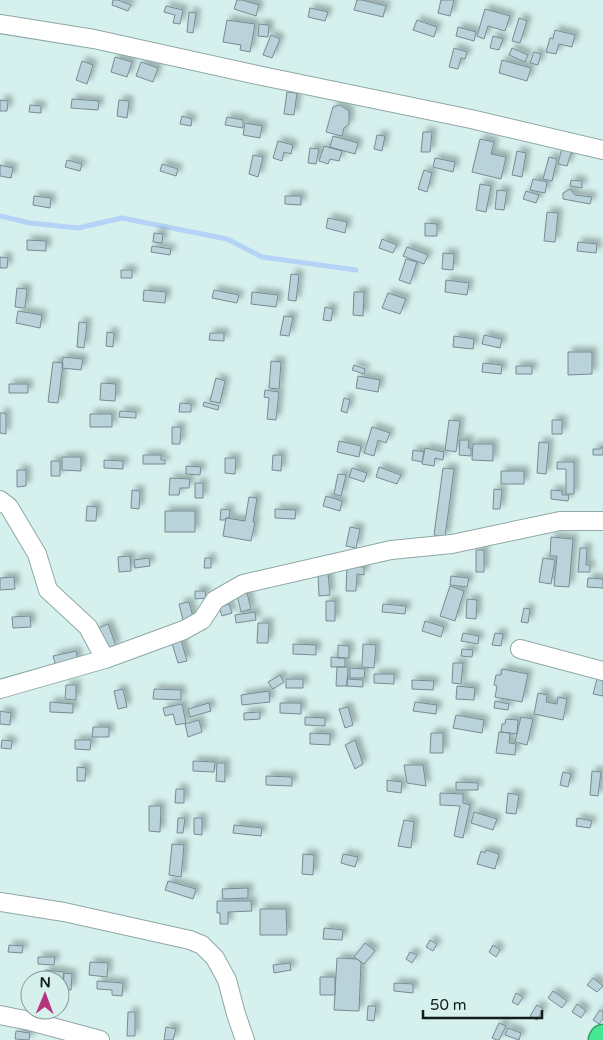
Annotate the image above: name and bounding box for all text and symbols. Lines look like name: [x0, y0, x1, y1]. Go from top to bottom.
north arrow: [20, 970, 70, 1020]
text: N: [39, 974, 51, 991]
scale bar: [423, 988, 542, 1020]
text: 50 m: [430, 996, 467, 1014]

